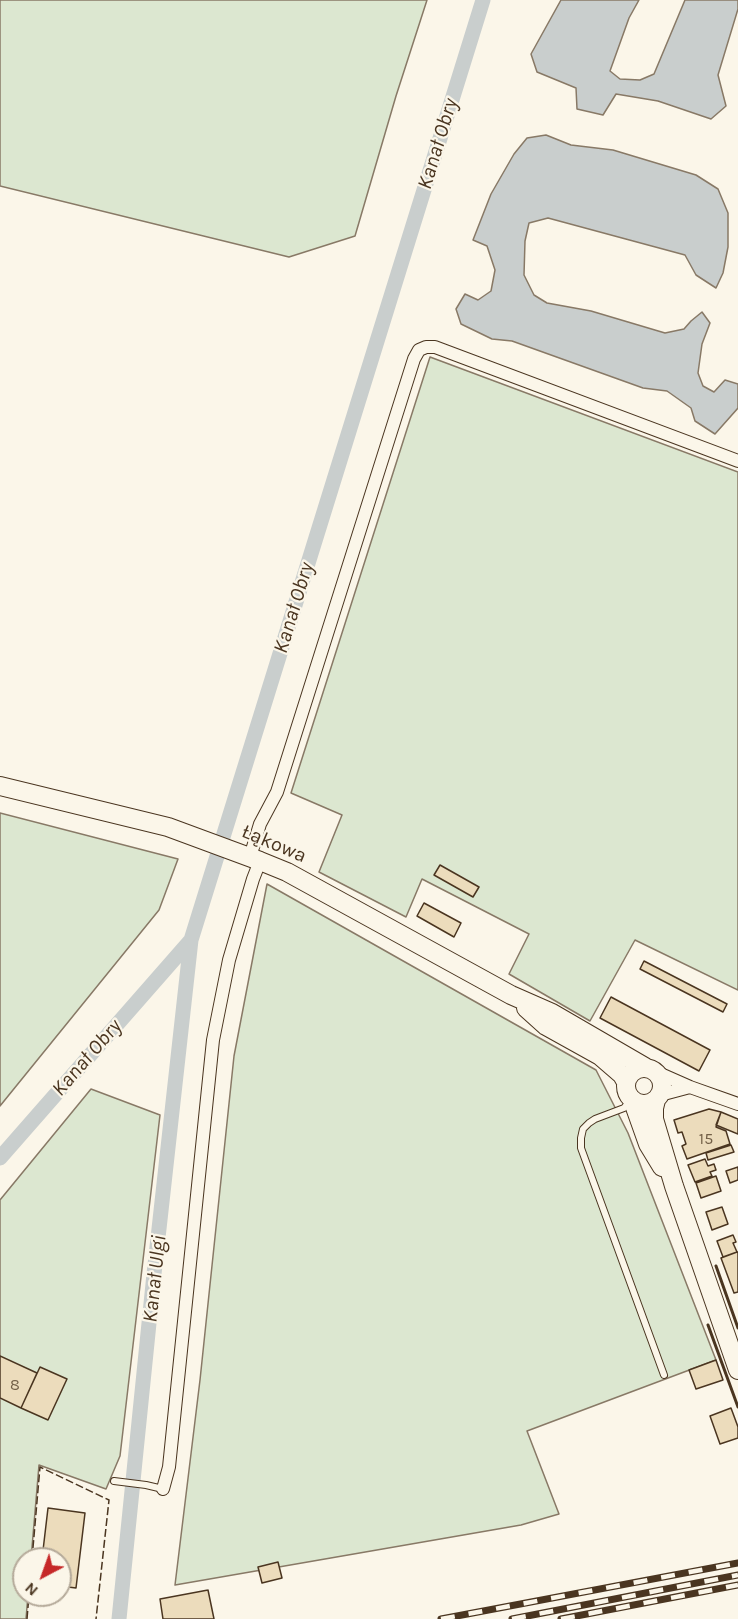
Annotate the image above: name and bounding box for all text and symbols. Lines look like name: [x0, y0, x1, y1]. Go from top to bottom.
water label: Kanał Obry: [412, 96, 464, 192]
water label: Kanał Obry: [268, 560, 320, 656]
street label: Łąkowa: [238, 820, 310, 868]
water label: Kanał Obry: [47, 1014, 127, 1102]
house number: 15: [699, 1129, 713, 1149]
water label: Kanał Ulgi: [138, 1234, 172, 1324]
house number: 8: [10, 1375, 20, 1395]
north arrow: [12, 1547, 72, 1607]
text: N: [21, 1579, 42, 1600]

